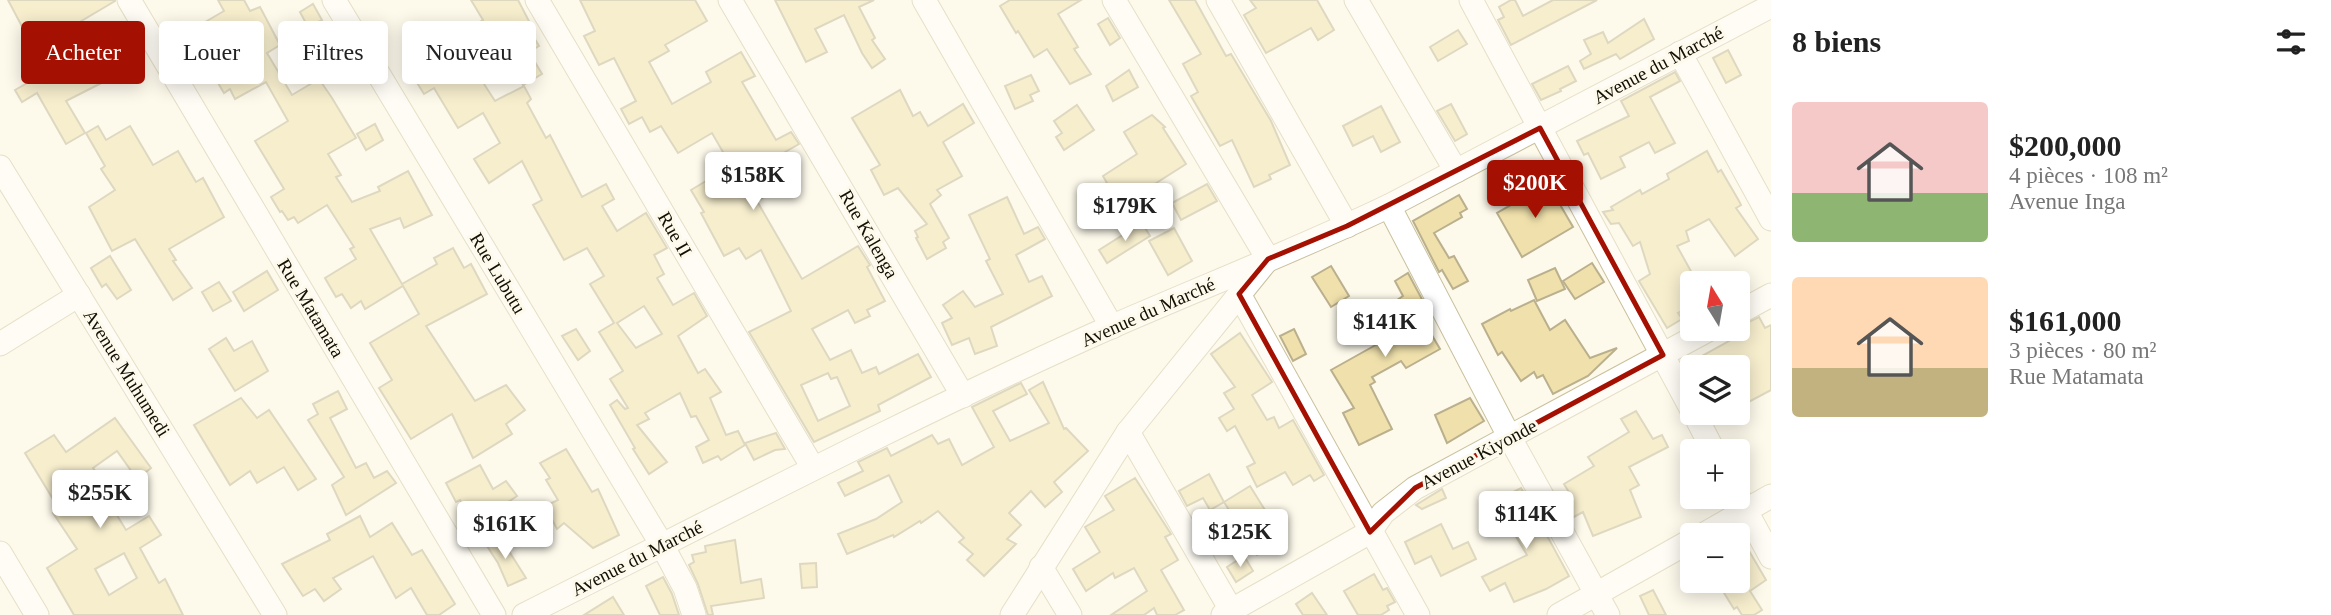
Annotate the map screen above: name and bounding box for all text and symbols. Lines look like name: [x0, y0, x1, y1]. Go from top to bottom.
chip: Acheter: [21, 21, 145, 84]
chip: Louer: [159, 21, 264, 84]
chip: Filtres: [278, 21, 388, 84]
chip: Nouveau: [402, 21, 536, 84]
street label: Avenue du Marché: [1589, 22, 1727, 108]
icon: filters: [2272, 23, 2310, 61]
text: 8 biens: [1792, 25, 1881, 58]
text: $200,000: [2009, 129, 2122, 162]
icon: home: [1848, 130, 1932, 214]
pin: $158K: [704, 152, 802, 212]
pin: $200K: [1486, 160, 1584, 220]
text: $158K: [721, 162, 785, 187]
text: 4 pièces · 108 m²: [2009, 163, 2168, 188]
text: $200K: [1503, 170, 1567, 195]
pin: $179K: [1076, 184, 1174, 243]
street label: Rue Kalenga: [835, 186, 903, 282]
text: Avenue Inga: [2009, 189, 2125, 214]
text: $179K: [1093, 193, 1157, 218]
street label: Rue II: [654, 208, 696, 260]
street label: Rue Lubutu: [466, 229, 530, 318]
street label: Rue Matamata: [273, 255, 349, 362]
north arrow: [1680, 271, 1750, 341]
map controls: [1680, 271, 1750, 593]
street label: Avenue du Marché: [1078, 273, 1218, 351]
pin: $141K: [1336, 300, 1434, 359]
text: $161,000: [2009, 304, 2122, 337]
icon: home: [1848, 305, 1932, 389]
street label: Avenue Muhumedi: [79, 306, 175, 440]
text: $141K: [1353, 309, 1417, 334]
text: 3 pièces · 80 m²: [2009, 338, 2156, 363]
button: layers: [1680, 355, 1750, 425]
text: Rue Matamata: [2009, 364, 2144, 389]
street label: Avenue Kiyonde: [1418, 415, 1540, 493]
button: +: [1680, 439, 1750, 509]
pin: $255K: [51, 470, 149, 530]
text: $255K: [68, 480, 132, 505]
pin: $114K: [1477, 491, 1575, 551]
text: $114K: [1495, 501, 1557, 526]
pin: $161K: [456, 502, 554, 561]
pin: $125K: [1191, 510, 1289, 569]
text: $161K: [473, 511, 537, 536]
street label: Avenue du Marché: [568, 516, 706, 600]
text: $125K: [1208, 519, 1272, 544]
button: −: [1680, 523, 1750, 593]

